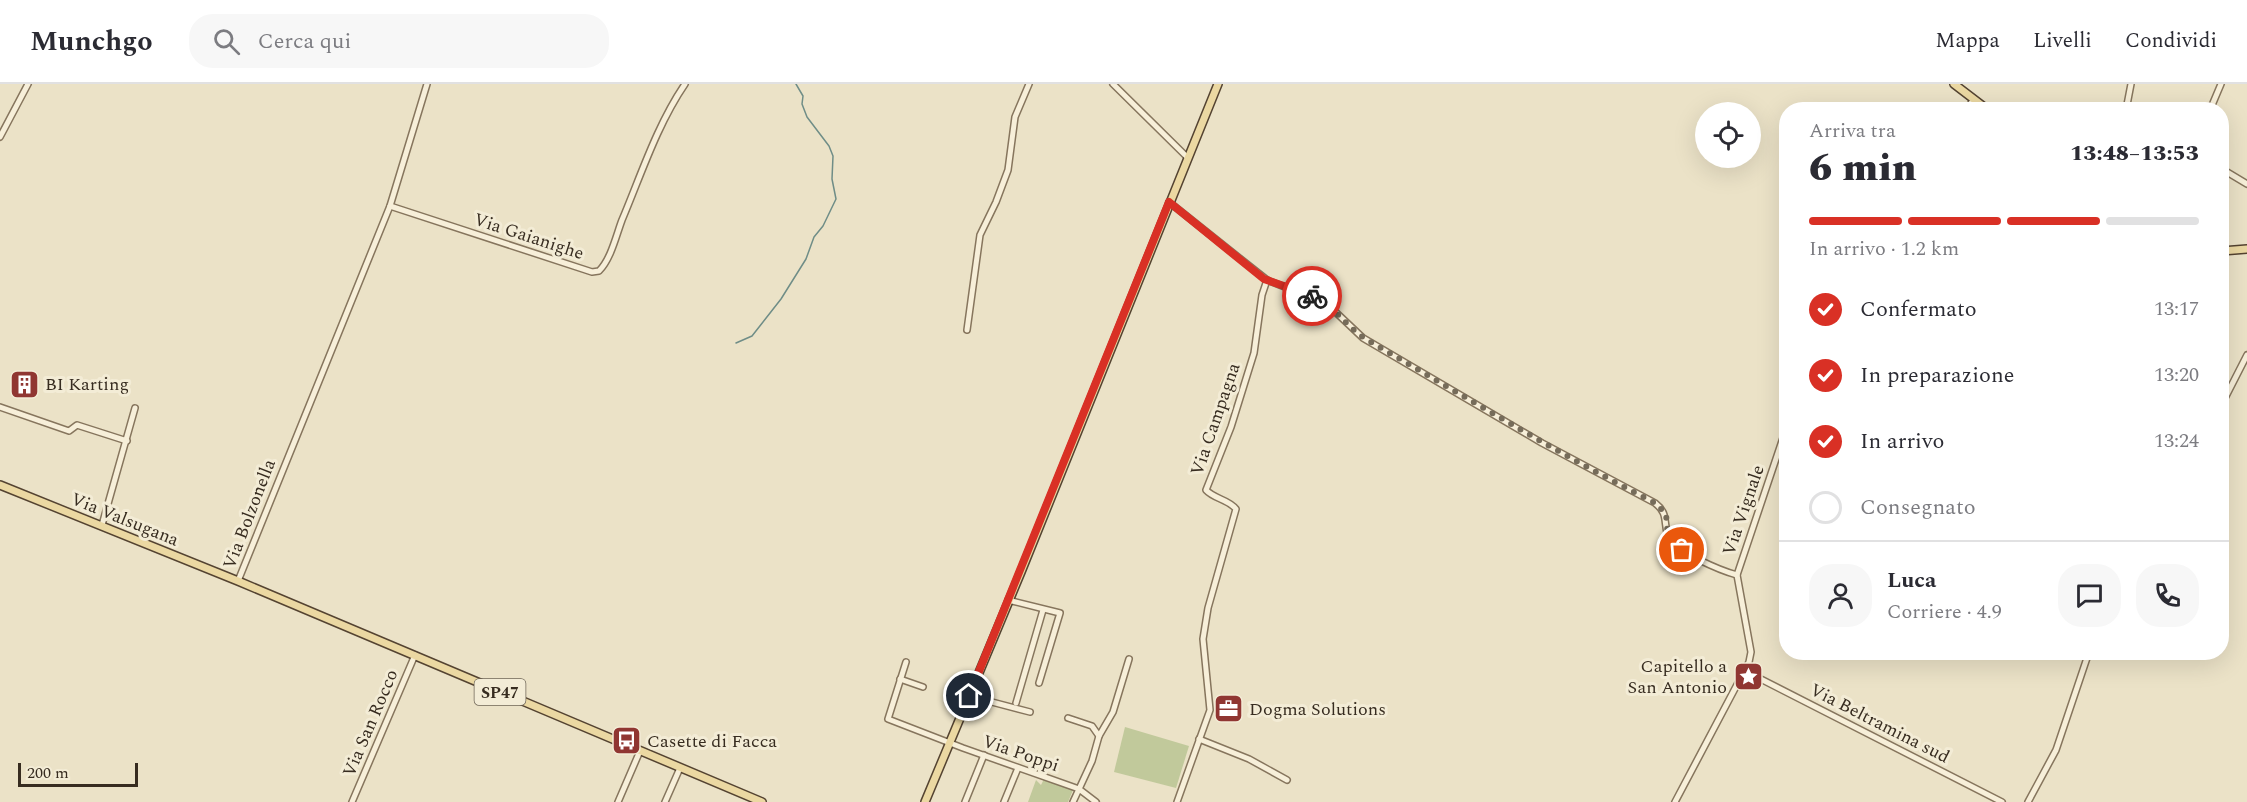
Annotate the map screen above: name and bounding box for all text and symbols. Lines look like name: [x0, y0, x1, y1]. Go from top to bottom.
search box: [189, 14, 609, 68]
text: Munchgo: [30, 20, 153, 63]
icon: search: [210, 25, 243, 58]
text: Cerca qui: [258, 25, 351, 58]
text: Mappa: [1935, 25, 2000, 57]
text: Livelli: [2033, 25, 2092, 57]
text: Condividi: [2125, 25, 2217, 57]
map controls: [1695, 102, 1761, 168]
button: locate: [1695, 102, 1761, 168]
text: Arriva tra: [1809, 116, 1896, 146]
text: 13:48–13:53: [2070, 137, 2199, 170]
text: 6 min: [1809, 139, 1917, 198]
street label: Via Gaianighe: [470, 206, 587, 267]
text: In arrivo · 1.2 km: [1809, 234, 1959, 264]
courier: [1282, 266, 1342, 326]
icon: bike: [1296, 280, 1329, 313]
icon: check: [1809, 293, 1842, 326]
text: Confermato: [1860, 293, 1977, 326]
text: 13:17: [2154, 294, 2199, 324]
street label: Via Campagna: [1184, 359, 1247, 479]
icon: check: [1809, 359, 1842, 392]
text: In preparazione: [1860, 359, 2014, 392]
text: 13:20: [2154, 360, 2199, 390]
building icon: BI Karting: [8, 368, 40, 400]
place label: BI Karting: [45, 371, 129, 398]
icon: check: [1809, 425, 1842, 458]
text: In arrivo: [1860, 425, 1944, 458]
text: 13:24: [2154, 426, 2199, 456]
street label: Via Bolzonella: [216, 455, 283, 573]
street label: Via Vignale: [1715, 461, 1772, 559]
street label: Via Valsugana: [67, 486, 183, 553]
text: Consegnato: [1860, 491, 1976, 524]
pin: [1656, 524, 1707, 575]
icon: bag: [1665, 533, 1698, 566]
button: person: [1809, 564, 1872, 627]
text: Luca: [1887, 564, 1936, 597]
button: chat: [2058, 564, 2121, 627]
button: phone: [2136, 564, 2199, 627]
text: Corriere · 4.9: [1887, 597, 2002, 627]
place label: Capitello a San Antonio: [1627, 653, 1727, 701]
place icon: Capitello a San Antonio: [1732, 660, 1764, 692]
street label: Via San Rocco: [336, 665, 405, 781]
pin: [943, 670, 994, 721]
street label: Via Beltramina sud: [1805, 677, 1954, 770]
road number: SP47: [474, 679, 526, 705]
icon: home: [952, 679, 985, 712]
office icon: Dogma Solutions: [1212, 693, 1244, 725]
place label: Dogma Solutions: [1249, 696, 1386, 723]
bus stop icon: Casette di Facca: [610, 725, 642, 757]
place label: Casette di Facca: [647, 728, 777, 755]
street label: Via Poppi: [979, 728, 1063, 779]
scale bar: [18, 760, 138, 788]
text: 200 m: [27, 761, 69, 785]

